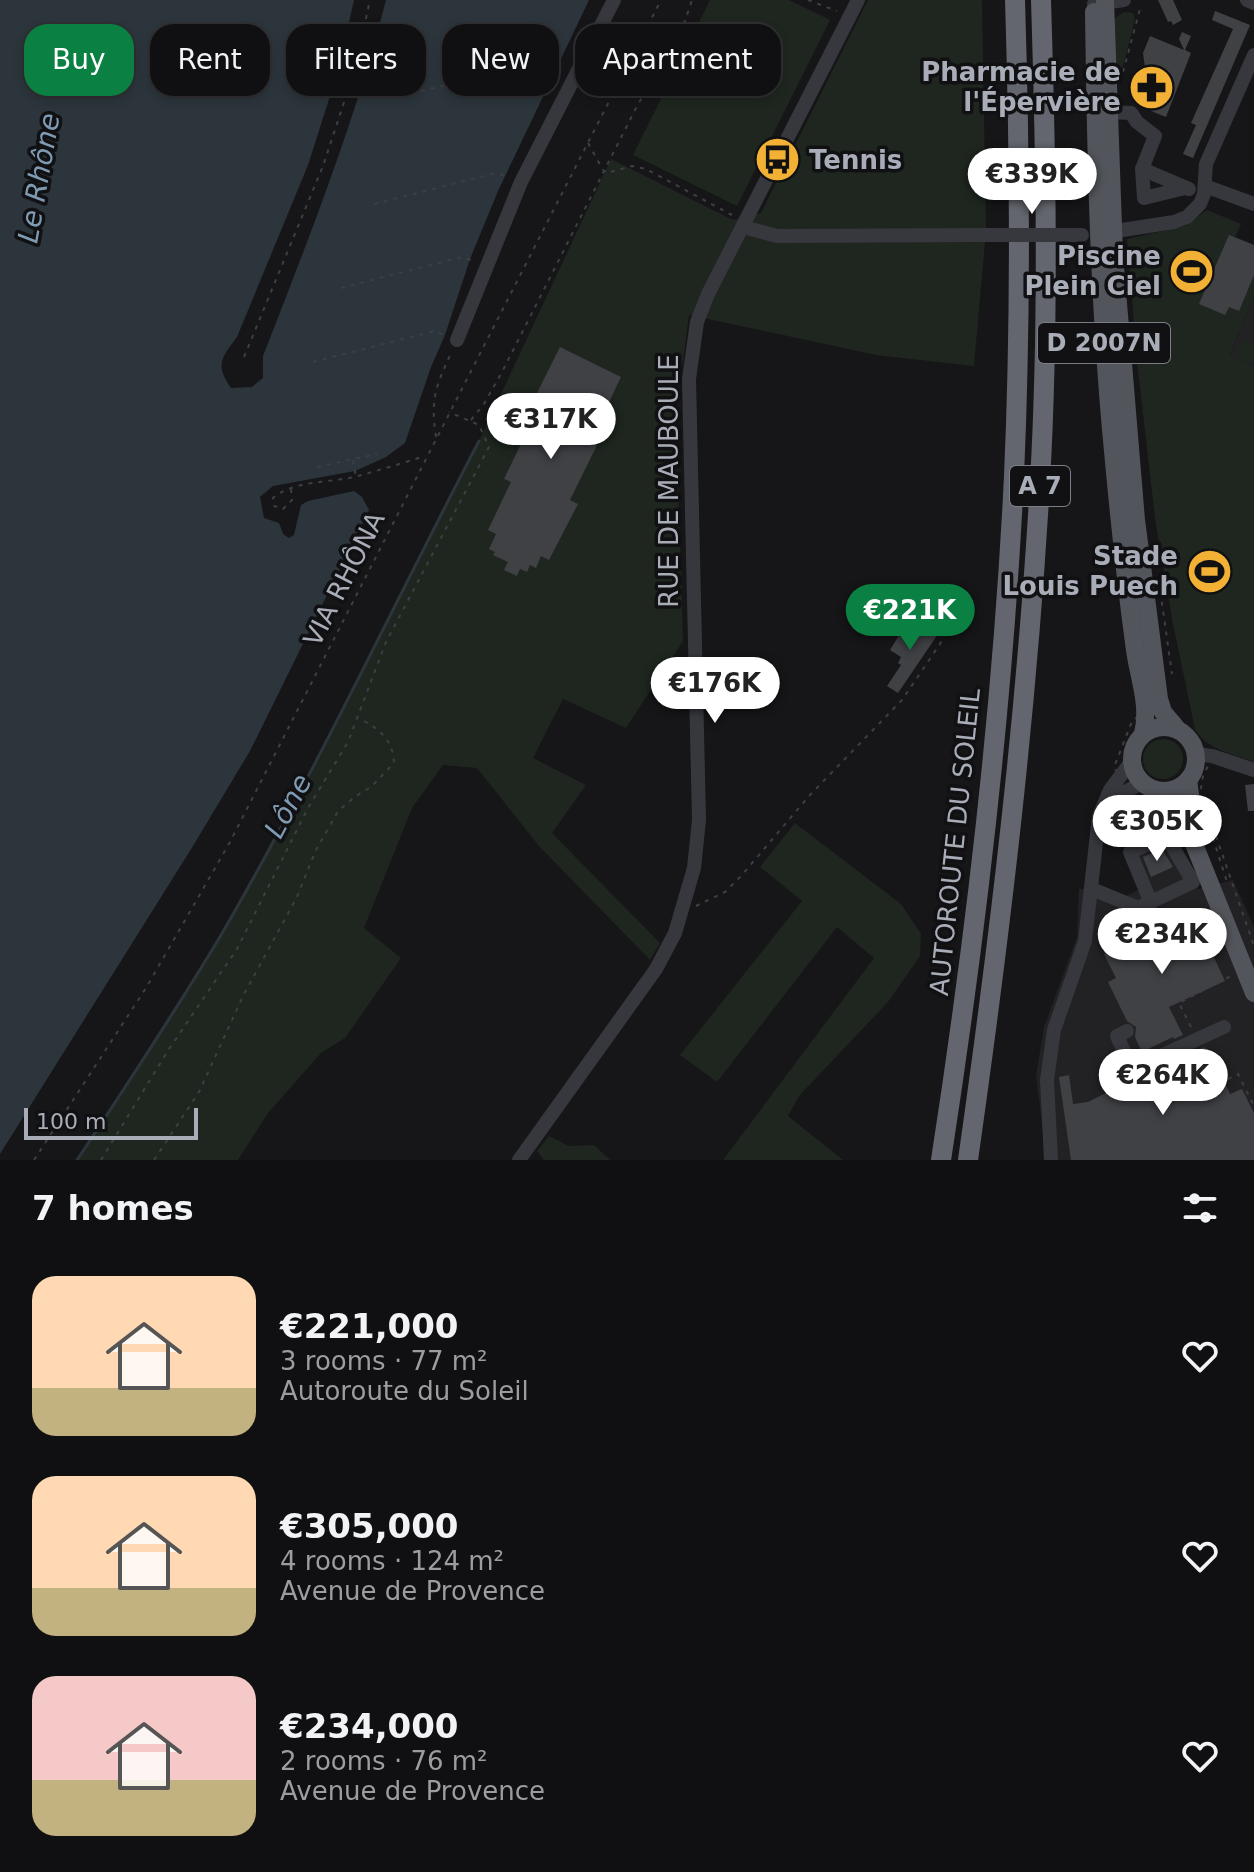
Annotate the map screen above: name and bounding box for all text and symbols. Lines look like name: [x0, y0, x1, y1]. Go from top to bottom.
chip: Buy: [24, 24, 134, 96]
chip: Rent: [150, 24, 270, 96]
chip: Filters: [286, 24, 426, 96]
chip: New: [442, 24, 559, 96]
chip: Apartment: [575, 24, 781, 96]
place label: Pharmacie de l'Épervière: [921, 57, 1121, 117]
pharmacy icon: Pharmacie de l'Épervière: [1128, 63, 1176, 111]
water label: Le Rhône: [11, 111, 67, 245]
bus stop icon: Tennis: [754, 136, 802, 184]
place label: Tennis: [809, 145, 902, 175]
pin: €339K: [976, 148, 1088, 216]
text: €339K: [986, 159, 1078, 189]
place label: Piscine Plein Ciel: [1024, 241, 1161, 301]
sports icon: Piscine Plein Ciel: [1168, 247, 1216, 295]
road number: D 2007N: [1038, 323, 1170, 363]
street label: RUE DE MAUBOULE: [654, 354, 684, 608]
pin: €317K: [495, 393, 607, 461]
text: €317K: [505, 404, 597, 434]
road number: A 7: [1010, 466, 1070, 506]
street label: VIA RHÔNA: [296, 506, 391, 651]
place label: Stade Louis Puech: [1003, 541, 1178, 601]
sports icon: Stade Louis Puech: [1185, 547, 1233, 595]
pin: €221K: [854, 584, 966, 652]
text: €221K: [864, 595, 956, 625]
pin: €176K: [659, 657, 771, 725]
text: €176K: [669, 668, 761, 698]
street label: AUTOROUTE DU SOLEIL: [924, 686, 986, 997]
water label: Lône: [258, 768, 318, 844]
pin: €305K: [1101, 795, 1213, 863]
text: €305K: [1111, 806, 1203, 836]
pin: €234K: [1106, 908, 1218, 976]
text: €234K: [1116, 919, 1208, 949]
pin: €264K: [1107, 1049, 1219, 1117]
text: €264K: [1117, 1060, 1209, 1090]
scale bar: [24, 1104, 198, 1140]
text: 100 m: [36, 1109, 106, 1134]
icon: filters: [1178, 1186, 1222, 1230]
text: 7 homes: [32, 1188, 194, 1228]
text: €221,000: [280, 1306, 459, 1346]
icon: home: [96, 1308, 192, 1404]
icon: heart: [1178, 1334, 1222, 1378]
text: 3 rooms · 77 m²: [280, 1346, 488, 1376]
text: Autoroute du Soleil: [280, 1376, 529, 1406]
text: €305,000: [280, 1506, 459, 1546]
icon: home: [96, 1508, 192, 1604]
icon: heart: [1178, 1534, 1222, 1578]
text: 4 rooms · 124 m²: [280, 1546, 504, 1576]
text: Avenue de Provence: [280, 1576, 545, 1606]
text: €234,000: [280, 1706, 459, 1746]
icon: home: [96, 1708, 192, 1804]
icon: heart: [1178, 1734, 1222, 1778]
text: 2 rooms · 76 m²: [280, 1746, 488, 1776]
text: Avenue de Provence: [280, 1776, 545, 1806]

